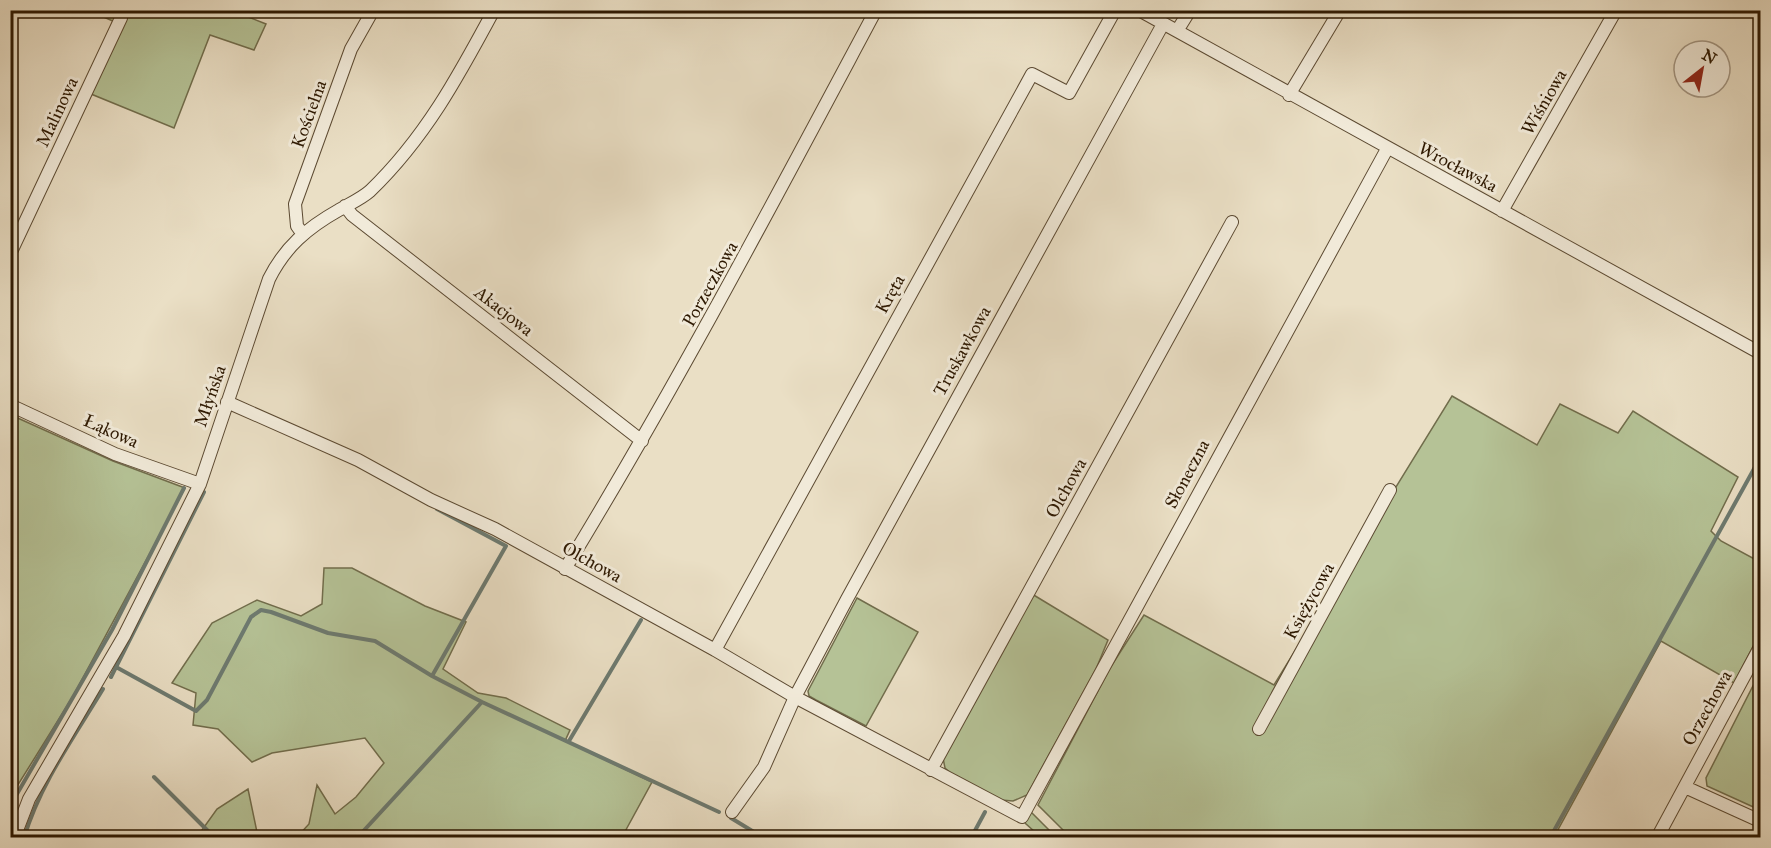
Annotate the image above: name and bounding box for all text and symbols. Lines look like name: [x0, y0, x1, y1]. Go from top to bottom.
north arrow: [1672, 39, 1732, 99]
text: N: [1699, 45, 1721, 68]
street label: Wiśniowa: [1517, 65, 1572, 139]
street label: Malinowa: [31, 73, 83, 150]
street label: Kościelna: [287, 77, 332, 151]
street label: Wrocławska: [1415, 137, 1502, 197]
street label: Porzeczkowa: [678, 237, 743, 331]
street label: Kręta: [870, 270, 910, 317]
street label: Akacjowa: [469, 281, 538, 341]
street label: Truskawkowa: [928, 302, 996, 400]
street label: Młyńska: [189, 362, 231, 430]
street label: Łąkowa: [80, 409, 142, 453]
street label: Słoneczna: [1160, 435, 1214, 512]
street label: Olchowa: [1041, 454, 1091, 522]
street label: Olchowa: [558, 537, 626, 587]
street label: Księżycowa: [1279, 558, 1339, 643]
street label: Orzechowa: [1677, 666, 1737, 749]

